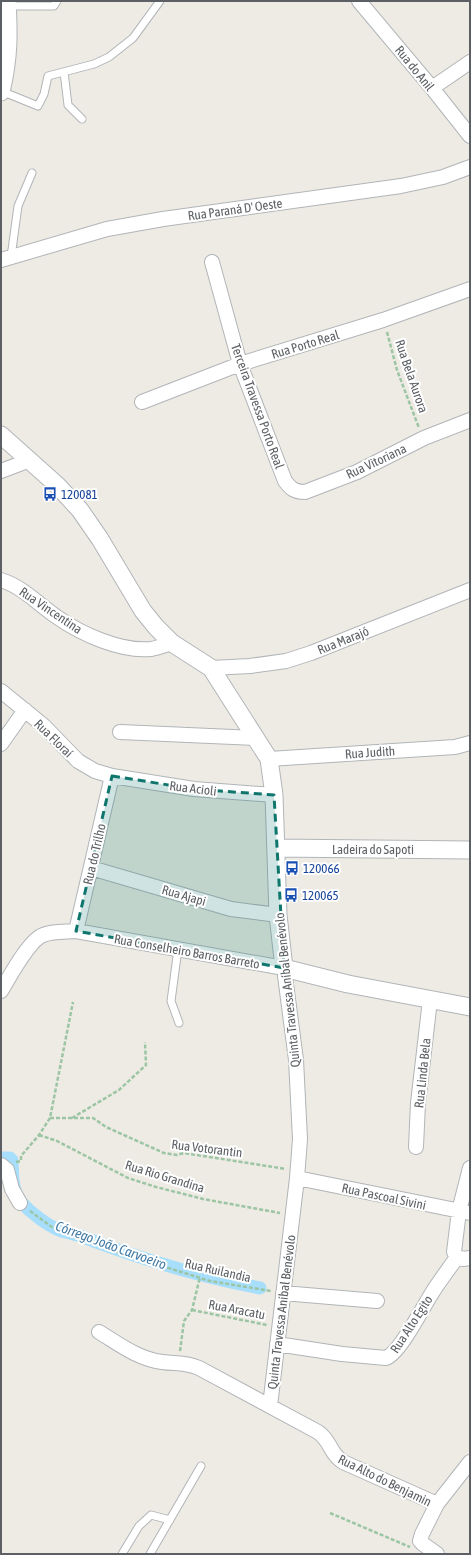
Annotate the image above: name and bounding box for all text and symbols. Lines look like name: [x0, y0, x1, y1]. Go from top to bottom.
street label: Rua do Anil: [392, 43, 438, 94]
street label: Rua Paraná D' Oeste: [187, 195, 283, 224]
street label: Rua Porto Real: [269, 327, 341, 362]
street label: Rua Bela Aurora: [392, 338, 431, 415]
street label: Terceira Travessa Porto Real: [228, 342, 287, 471]
street label: Rua Vitoriana: [344, 441, 409, 482]
bus stop icon: 120081: [42, 486, 58, 502]
place label: 120081: [61, 487, 98, 502]
street label: Rua Vincentina: [17, 584, 85, 637]
street label: Rua Marajó: [315, 623, 371, 658]
street label: Rua Floraí: [31, 716, 76, 760]
street label: Rua Judith: [344, 743, 396, 762]
street label: Rua Acioli: [169, 778, 217, 799]
street label: Rua do Trilho: [80, 822, 109, 886]
street label: Ladeira do Sapoti: [332, 842, 414, 857]
bus stop icon: 120066: [284, 860, 300, 876]
place label: 120066: [303, 861, 340, 876]
street label: Rua Ajapi: [160, 882, 208, 909]
bus stop icon: 120065: [283, 887, 299, 903]
place label: 120065: [302, 888, 339, 903]
street label: Quinta Travessa Aníbal Benévolo: [272, 912, 303, 1068]
street label: Rua Conselheiro Barros Barreto: [113, 931, 261, 972]
street label: Rua Linda Bela: [411, 1037, 434, 1109]
street label: Rua Votorantin: [171, 1137, 243, 1160]
street label: Rua Rio Grandina: [123, 1157, 206, 1196]
street label: Rua Pascoal Sivini: [340, 1180, 427, 1213]
water label: Córrego João Carvoeiro: [53, 1218, 169, 1273]
street label: Quinta Travessa Aníbal Benévolo: [265, 1234, 298, 1390]
street label: Rua Ruilandia: [183, 1256, 252, 1285]
street label: Rua Alto Egito: [387, 1293, 436, 1356]
street label: Rua Aracatu: [207, 1297, 267, 1322]
street label: Rua Alto do Benjamin: [336, 1451, 434, 1510]

